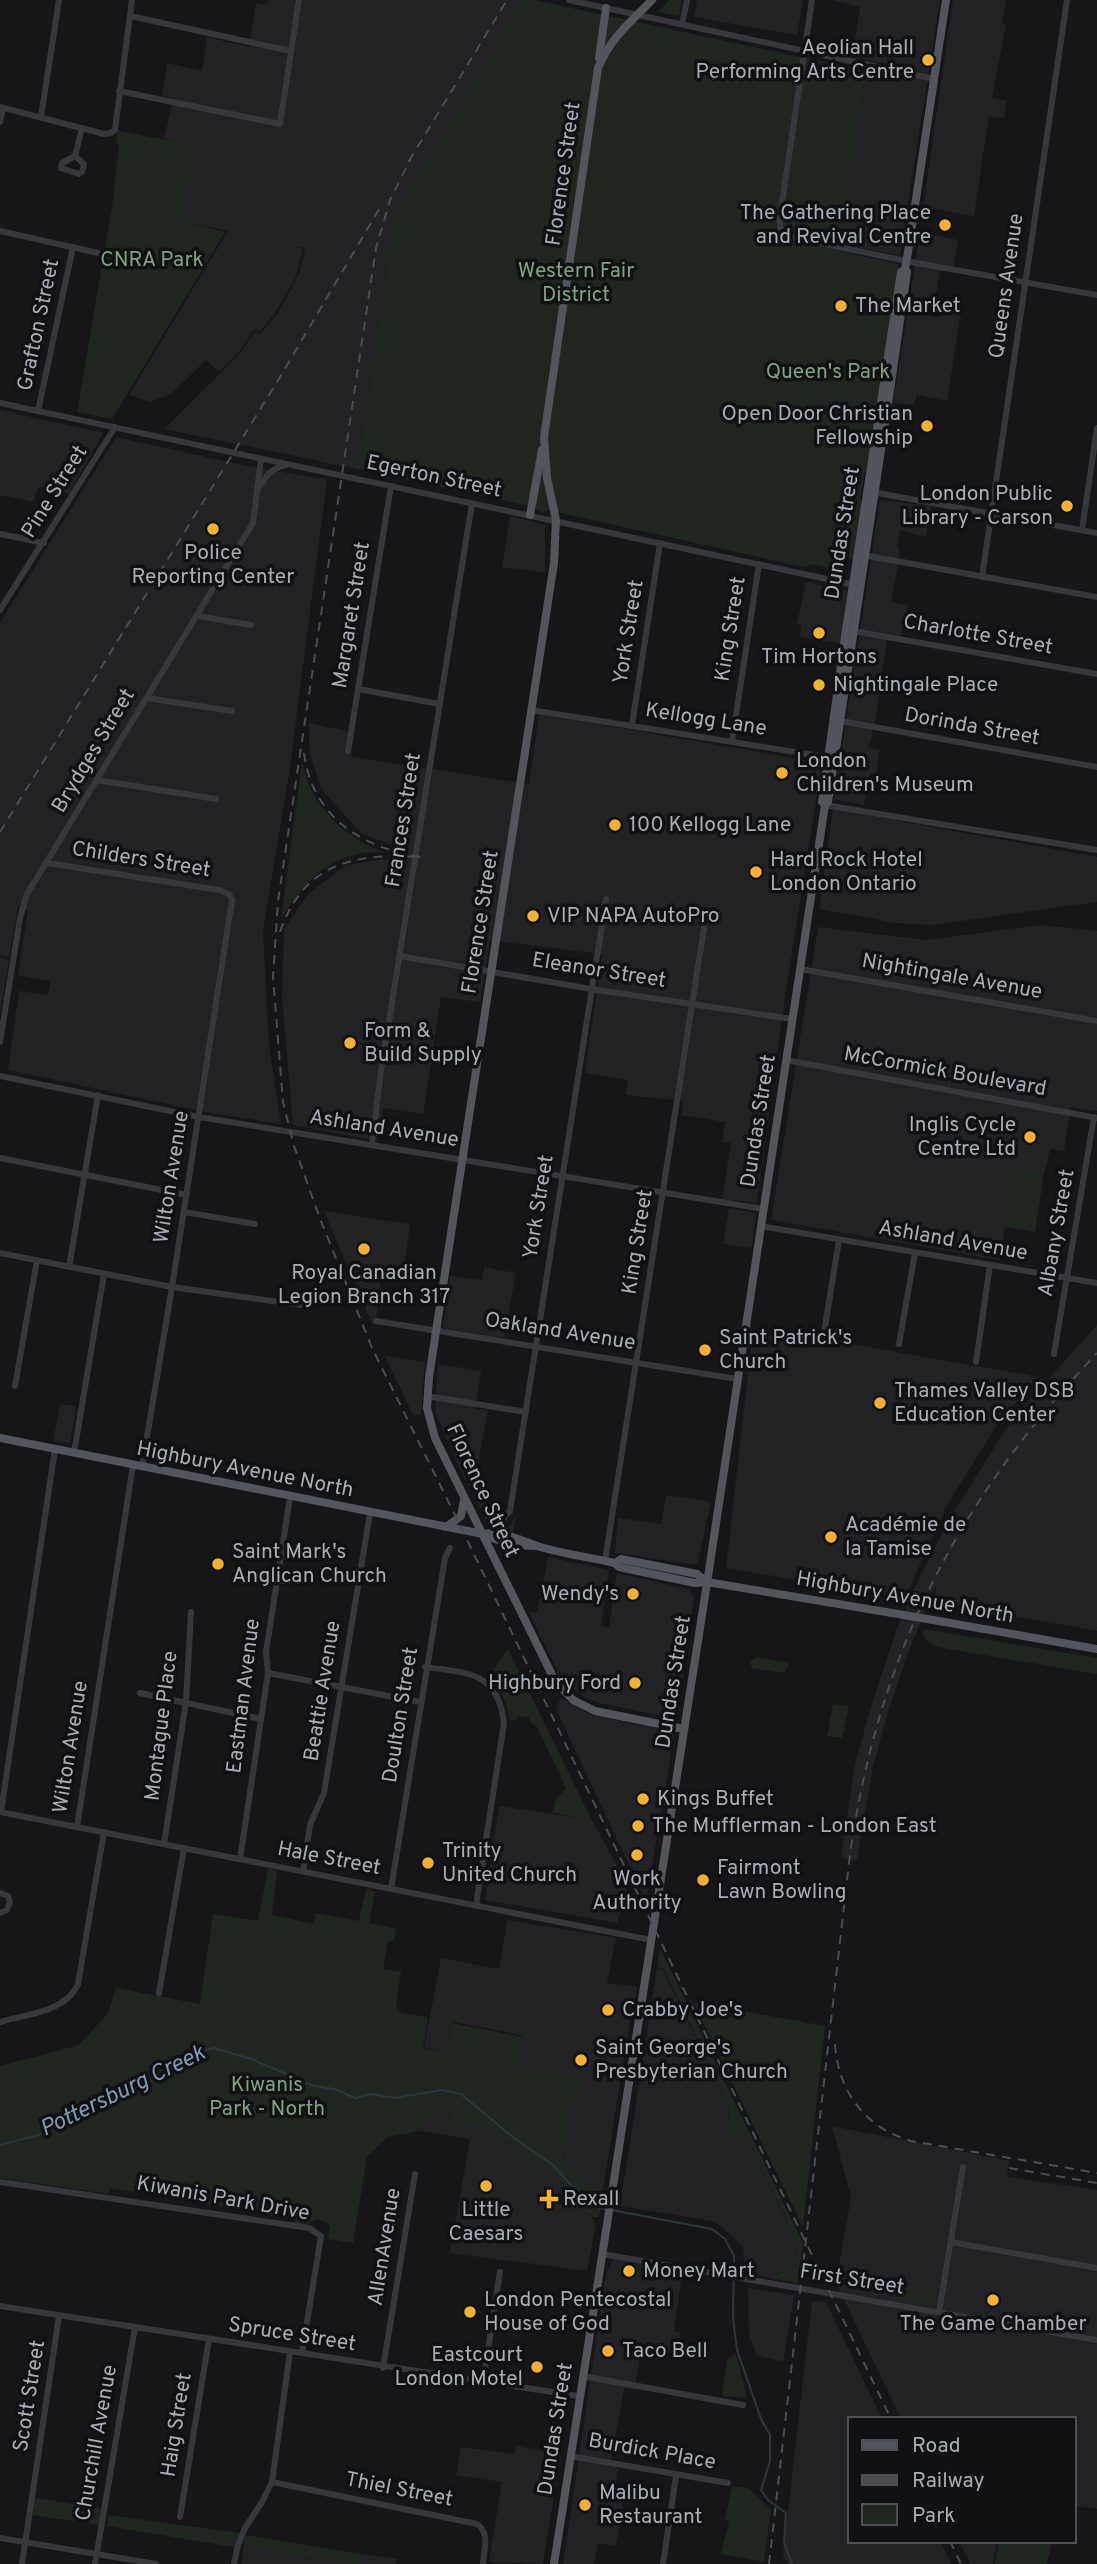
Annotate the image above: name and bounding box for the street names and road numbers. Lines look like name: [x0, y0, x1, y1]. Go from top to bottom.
street label: Florence Street: [541, 100, 587, 248]
street label: Queens Avenue: [983, 212, 1031, 360]
street label: Grafton Street: [12, 256, 66, 394]
street label: Pine Street: [16, 440, 94, 544]
street label: Egerton Street: [364, 450, 504, 504]
street label: Dundas Street: [819, 465, 867, 601]
street label: Margaret Street: [327, 540, 377, 690]
street label: King Street: [709, 575, 753, 683]
street label: York Street: [607, 578, 651, 686]
street label: Charlotte Street: [901, 609, 1055, 661]
street label: Brydges Street: [46, 684, 142, 818]
street label: Kellogg Lane: [643, 697, 769, 743]
street label: Dorinda Street: [902, 702, 1042, 752]
street label: Frances Street: [380, 751, 428, 889]
street label: Childers Street: [70, 836, 212, 884]
street label: Florence Street: [456, 848, 506, 996]
street label: Eleanor Street: [530, 947, 668, 995]
street label: Nightingale Avenue: [860, 948, 1044, 1006]
street label: McCormick Boulevard: [842, 1041, 1048, 1103]
street label: Dundas Street: [735, 1053, 783, 1189]
street label: Ashland Avenue: [307, 1104, 461, 1154]
street label: Wilton Avenue: [148, 1109, 196, 1245]
street label: York Street: [517, 1153, 561, 1261]
street label: Albany Street: [1033, 1167, 1081, 1299]
street label: King Street: [616, 1188, 660, 1296]
street label: Ashland Avenue: [876, 1215, 1030, 1267]
street label: Oakland Avenue: [483, 1307, 637, 1357]
street label: Florence Street: [439, 1420, 525, 1562]
street label: Highbury Avenue North: [134, 1436, 356, 1504]
street label: Highbury Avenue North: [794, 1566, 1016, 1630]
street label: Dundas Street: [650, 1614, 698, 1750]
street label: Eastman Avenue: [221, 1617, 267, 1775]
street label: Beattie Avenue: [299, 1619, 347, 1763]
street label: Doulton Street: [377, 1645, 425, 1785]
street label: Montague Place: [139, 1649, 185, 1803]
street label: Wilton Avenue: [47, 1679, 95, 1815]
street label: Hale Street: [275, 1836, 383, 1882]
street label: Kiwanis Park Drive: [134, 2170, 312, 2228]
street label: AllenAvenue: [362, 2186, 408, 2308]
street label: First Street: [798, 2258, 906, 2302]
street label: Spruce Street: [226, 2312, 358, 2358]
street label: Scott Street: [8, 2338, 52, 2454]
street label: Dundas Street: [532, 2361, 580, 2497]
street label: Churchill Avenue: [70, 2363, 124, 2523]
street label: Haig Street: [155, 2371, 199, 2479]
street label: Burdick Place: [586, 2427, 718, 2477]
street label: Thiel Street: [343, 2466, 455, 2514]

